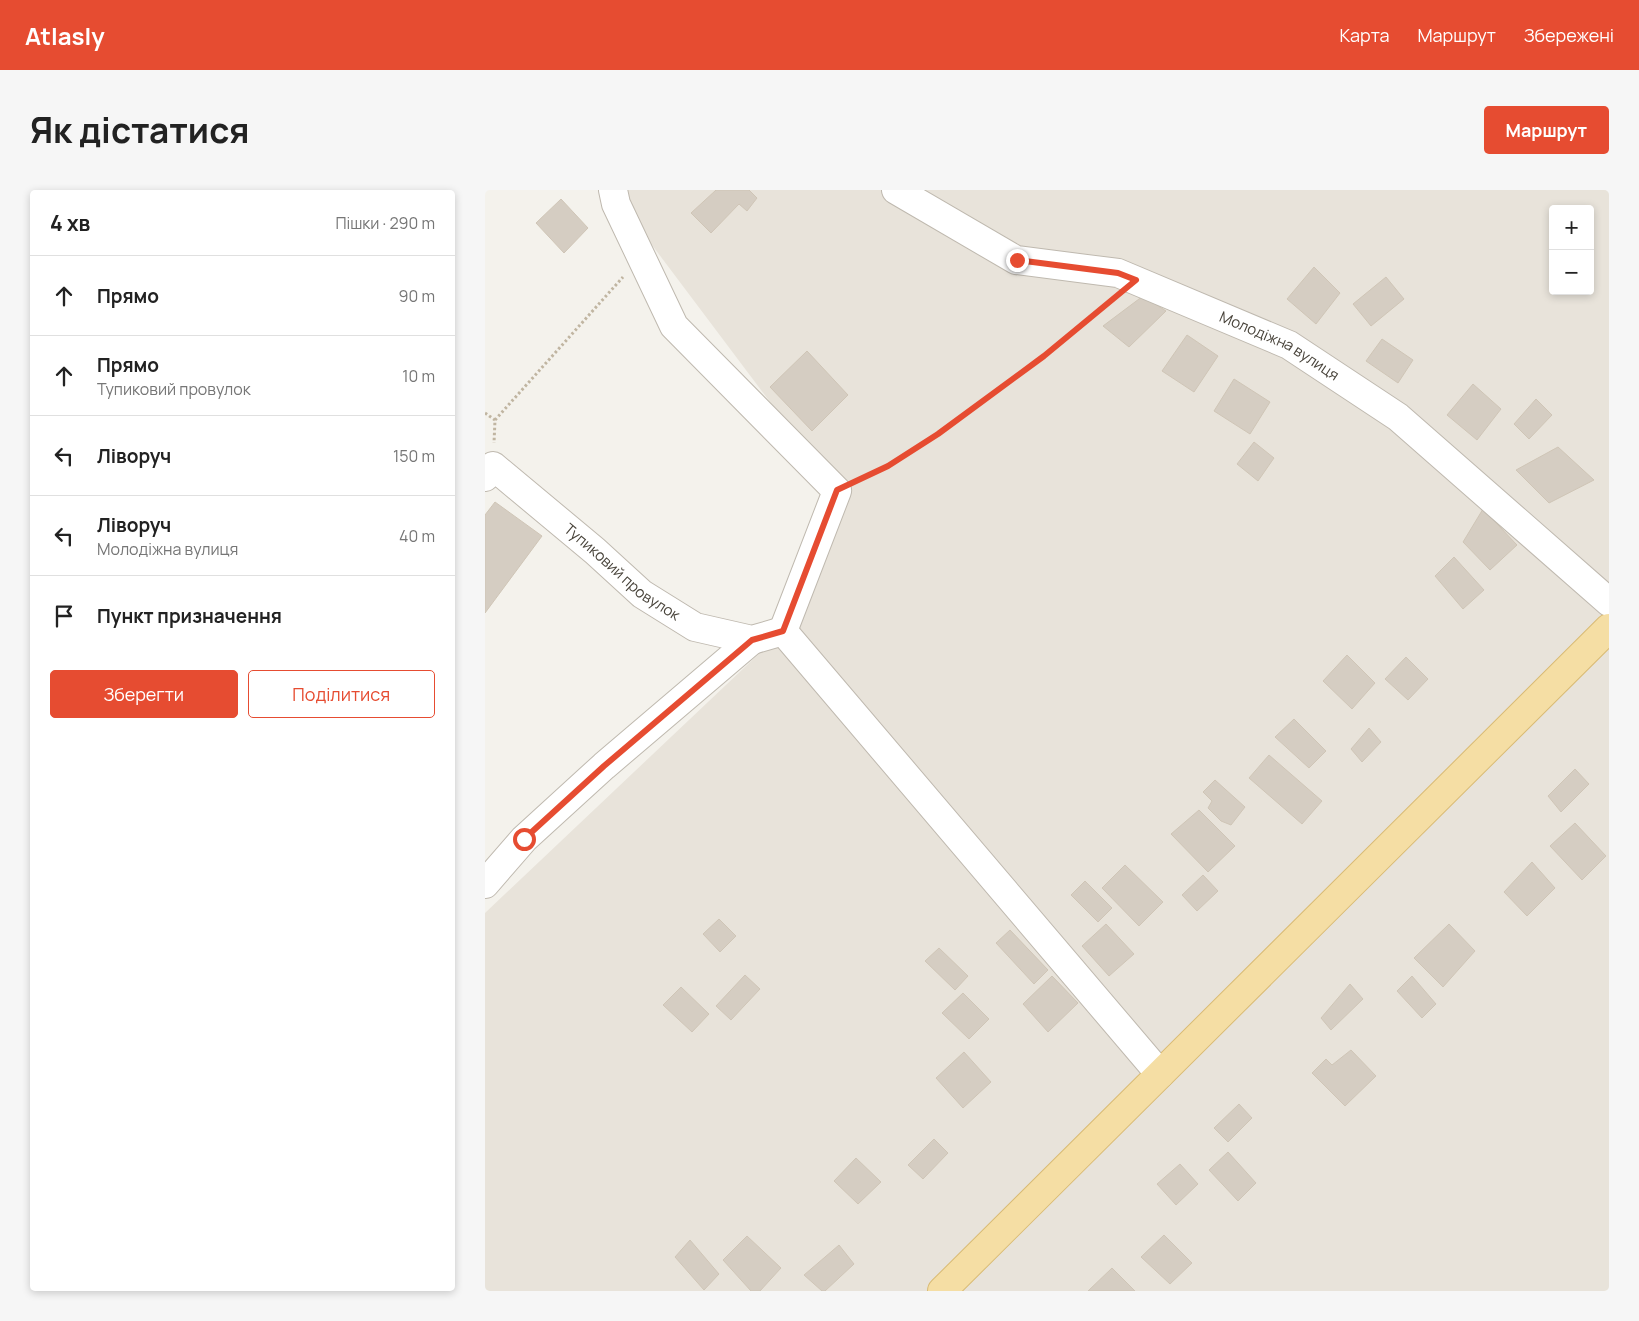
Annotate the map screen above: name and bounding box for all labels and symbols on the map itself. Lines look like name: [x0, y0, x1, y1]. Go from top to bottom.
route end: [1006, 249, 1029, 272]
street label: Молодіжна вулиця: [1216, 306, 1343, 385]
street label: Тупиковий провулок: [560, 519, 685, 626]
route start: [513, 828, 536, 851]

